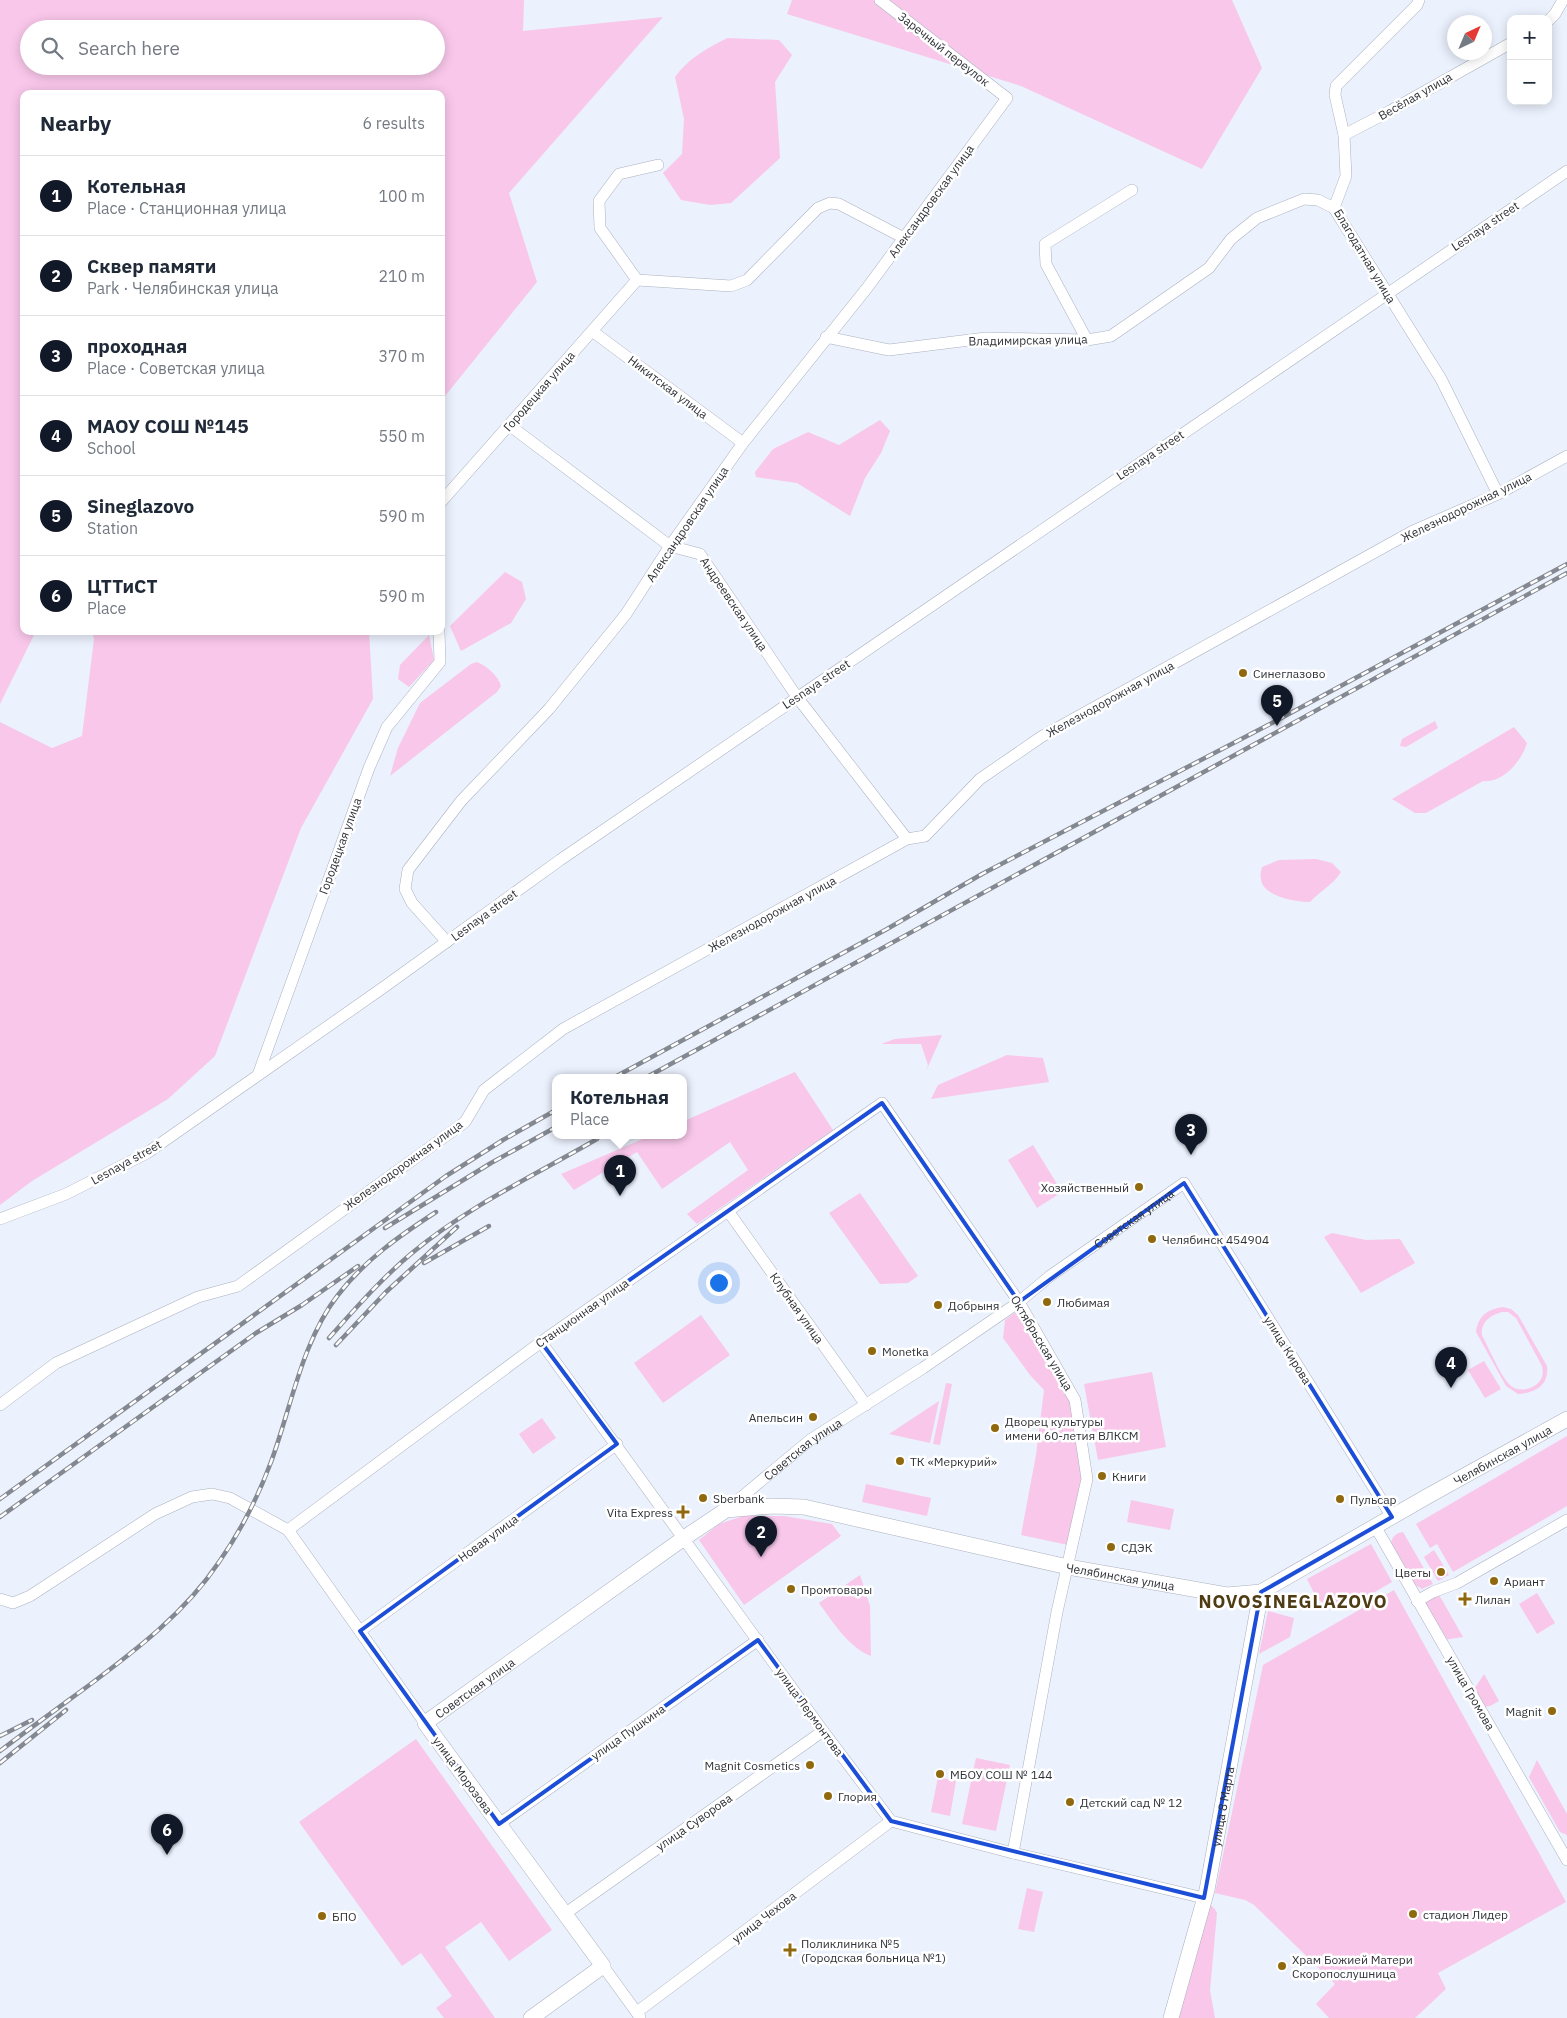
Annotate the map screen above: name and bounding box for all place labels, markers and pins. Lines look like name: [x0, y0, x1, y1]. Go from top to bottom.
place label: Синеглазово: [1253, 666, 1326, 681]
marker: Синеглазово: [1237, 667, 1249, 679]
pin: 5: [1261, 685, 1293, 726]
pin: 3: [1175, 1114, 1207, 1155]
pin: 1: [604, 1155, 636, 1196]
place label: Хозяйственный: [1041, 1180, 1129, 1195]
marker: Хозяйственный: [1133, 1181, 1145, 1193]
place label: Челябинск 454904: [1162, 1232, 1269, 1247]
marker: Челябинск 454904: [1146, 1233, 1158, 1245]
place label: Любимая: [1057, 1295, 1110, 1310]
marker: Любимая: [1041, 1296, 1053, 1308]
place label: Добрыня: [948, 1298, 999, 1313]
marker: Добрыня: [932, 1299, 944, 1311]
place label: Monetka: [882, 1344, 929, 1359]
marker: Monetka: [866, 1345, 878, 1357]
pin: 4: [1435, 1347, 1467, 1388]
place label: Апельсин: [749, 1410, 803, 1425]
marker: Апельсин: [807, 1411, 819, 1423]
place label: Дворец культуры имени 60-летия ВЛКСМ: [1005, 1414, 1139, 1443]
marker: Дворец культуры имени 60-летия ВЛКСМ: [989, 1422, 1001, 1434]
place label: ТК «Меркурий»: [910, 1454, 997, 1469]
marker: ТК «Меркурий»: [894, 1455, 906, 1467]
place label: Книги: [1112, 1469, 1146, 1484]
marker: Книги: [1096, 1470, 1108, 1482]
place label: Sberbank: [713, 1491, 765, 1506]
marker: Sberbank: [697, 1492, 709, 1504]
place label: Пульсар: [1350, 1492, 1397, 1507]
marker: Пульсар: [1334, 1493, 1346, 1505]
place label: Vita Express: [607, 1505, 673, 1520]
marker: Vita Express: [677, 1506, 689, 1518]
pin: 2: [745, 1516, 777, 1557]
place label: СДЭК: [1121, 1540, 1153, 1555]
marker: СДЭК: [1105, 1541, 1117, 1553]
place label: Цветы: [1395, 1565, 1431, 1580]
marker: Цветы: [1435, 1566, 1447, 1578]
place label: Ариант: [1504, 1574, 1545, 1589]
marker: Ариант: [1488, 1575, 1500, 1587]
place label: Промтовары: [801, 1582, 872, 1597]
marker: Промтовары: [785, 1583, 797, 1595]
place label: Лилан: [1475, 1592, 1511, 1607]
marker: Лилан: [1459, 1593, 1471, 1605]
place label: Magnit: [1505, 1704, 1542, 1719]
marker: Magnit: [1546, 1705, 1558, 1717]
place label: Magnit Cosmetics: [704, 1758, 800, 1773]
marker: Magnit Cosmetics: [804, 1759, 816, 1771]
place label: МБОУ СОШ № 144: [950, 1767, 1052, 1782]
marker: МБОУ СОШ № 144: [934, 1768, 946, 1780]
place label: Глория: [838, 1789, 877, 1804]
marker: Глория: [822, 1790, 834, 1802]
place label: Детский сад № 12: [1080, 1795, 1182, 1810]
marker: Детский сад № 12: [1064, 1796, 1076, 1808]
pin: 6: [151, 1814, 183, 1855]
place label: стадион Лидер: [1423, 1907, 1508, 1922]
marker: стадион Лидер: [1407, 1908, 1419, 1920]
place label: БПО: [332, 1909, 356, 1924]
marker: БПО: [316, 1910, 328, 1922]
place label: Поликлиника №5 (Городская больница №1): [801, 1936, 946, 1965]
marker: Поликлиника №5 (Городская больница №1): [783, 1943, 797, 1957]
place label: Храм Божией Матери Скоропослушница: [1292, 1952, 1413, 1981]
marker: Храм Божией Матери Скоропослушница: [1276, 1960, 1288, 1972]

